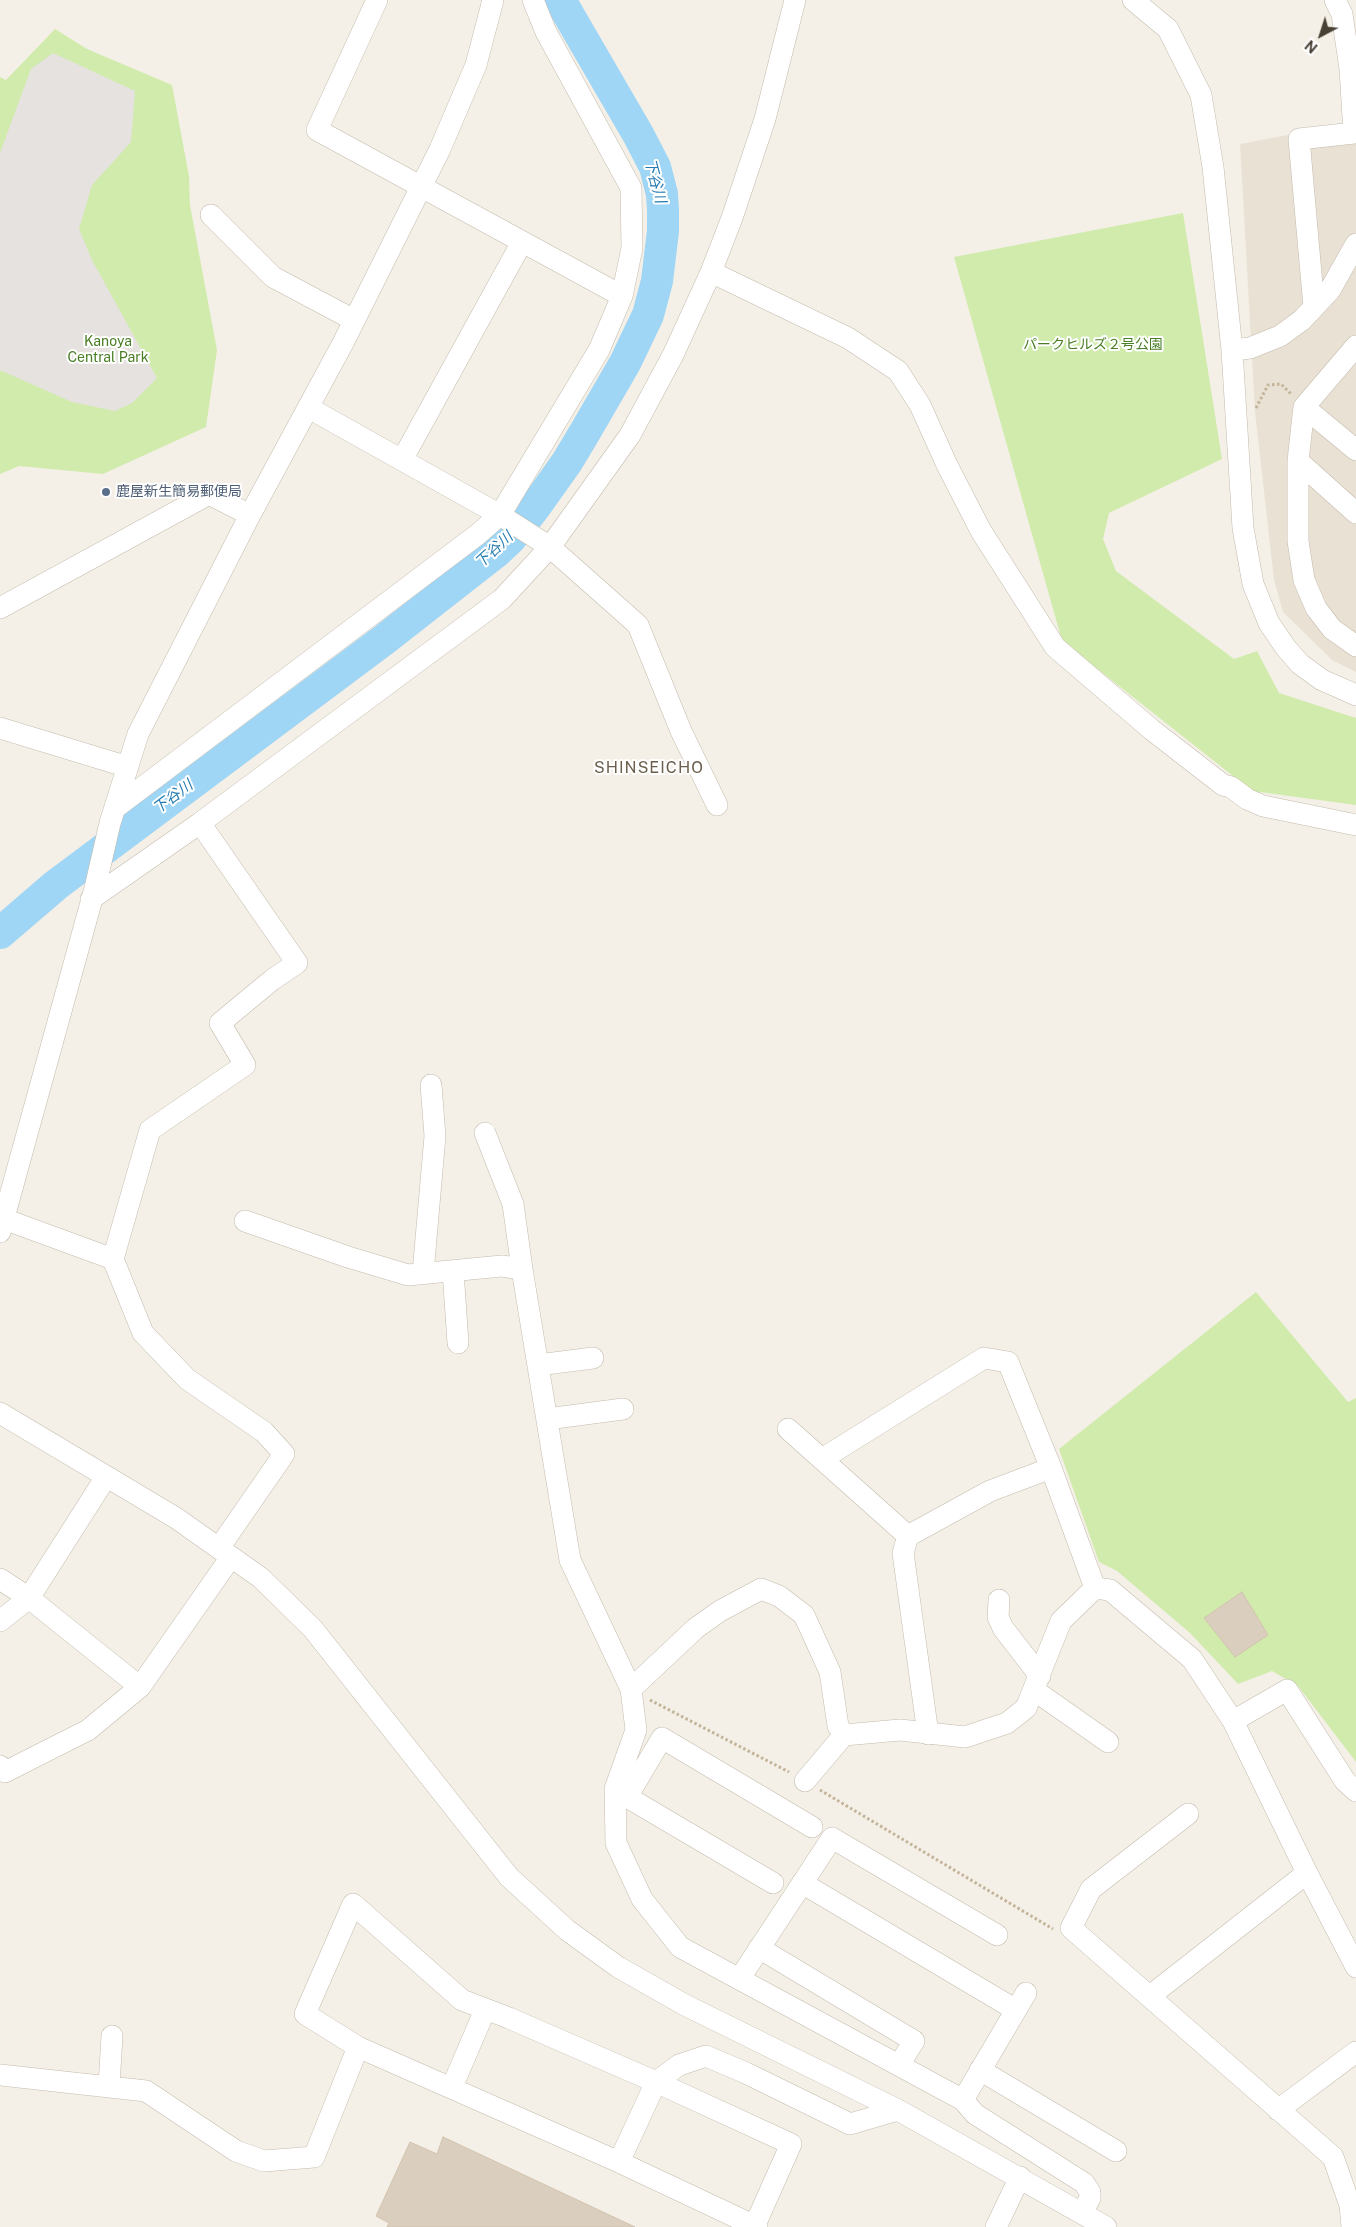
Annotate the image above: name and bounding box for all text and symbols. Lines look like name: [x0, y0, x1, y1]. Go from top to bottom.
north arrow: [1296, 10, 1346, 60]
text: N: [1302, 37, 1321, 56]
water label: 下谷川: [640, 157, 670, 205]
park label: Kanoya Central Park: [67, 334, 149, 367]
park label: パークヒルズ２号公園: [1023, 337, 1163, 353]
place label: 鹿屋新生簡易郵便局: [116, 484, 242, 500]
marker: 鹿屋新生簡易郵便局: [100, 486, 112, 498]
water label: 下谷川: [471, 528, 517, 572]
district label: SHINSEICHO: [593, 758, 705, 778]
water label: 下谷川: [150, 776, 196, 818]

